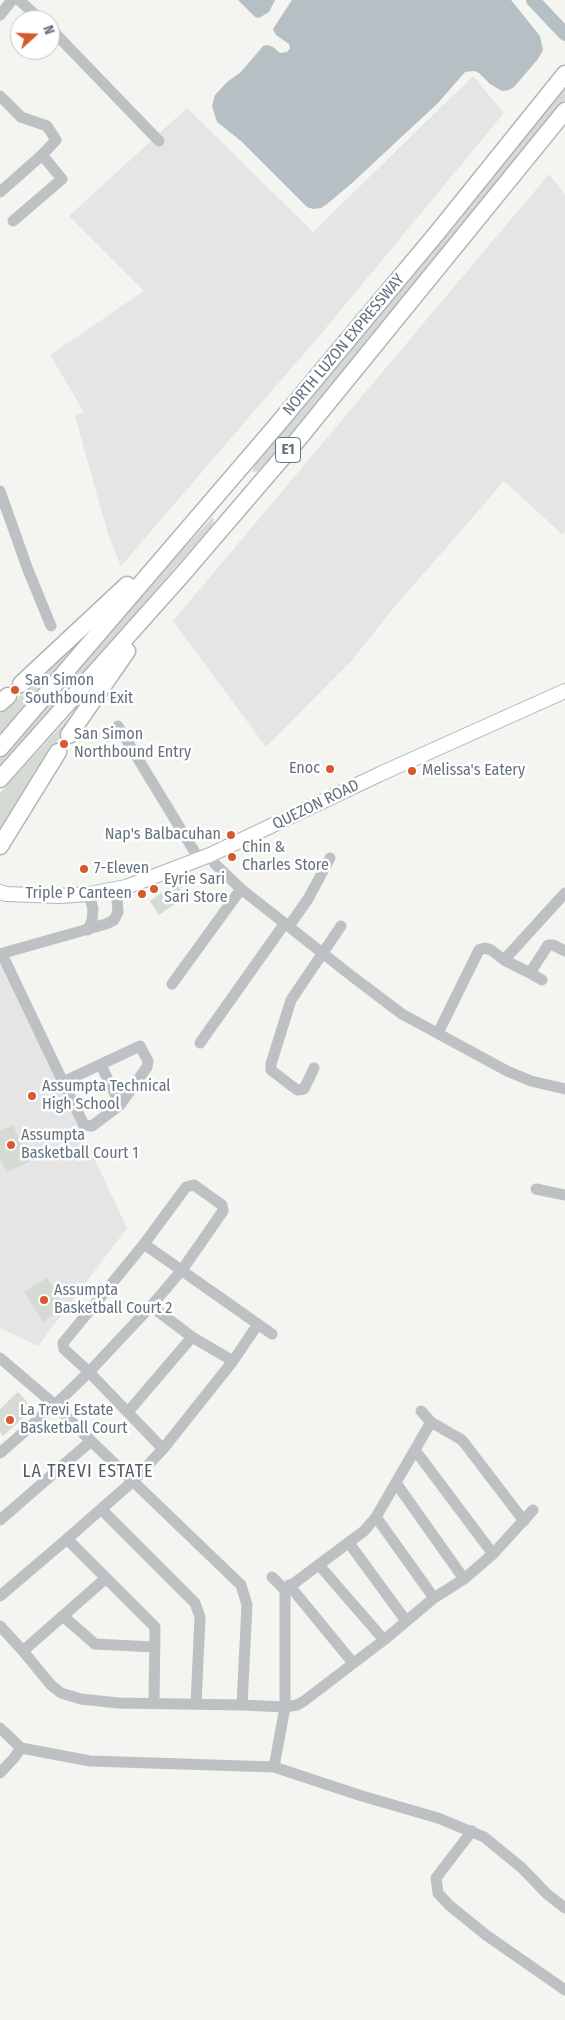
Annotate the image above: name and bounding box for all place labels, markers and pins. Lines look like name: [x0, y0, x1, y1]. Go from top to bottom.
place label: San Simon Southbound Exit: [25, 671, 133, 709]
marker: San Simon Southbound Exit: [9, 684, 21, 696]
place label: San Simon Northbound Entry: [74, 725, 191, 763]
marker: San Simon Northbound Entry: [58, 738, 70, 750]
place label: Enoc: [289, 759, 320, 779]
place label: Melissa's Eatery: [422, 761, 525, 781]
marker: Enoc: [324, 763, 336, 775]
marker: Melissa's Eatery: [406, 765, 418, 777]
place label: Nap's Balbacuhan: [105, 825, 221, 845]
marker: Nap's Balbacuhan: [225, 829, 237, 841]
place label: Chin & Charles Store: [242, 838, 329, 876]
marker: Chin & Charles Store: [226, 851, 238, 863]
place label: 7-Eleven: [94, 859, 149, 879]
marker: 7-Eleven: [78, 863, 90, 875]
place label: Eyrie Sari Sari Store: [164, 870, 228, 908]
marker: Eyrie Sari Sari Store: [148, 883, 160, 895]
place label: Triple P Canteen: [26, 884, 132, 904]
marker: Triple P Canteen: [136, 888, 148, 900]
place label: Assumpta Technical High School: [42, 1077, 171, 1115]
marker: Assumpta Technical High School: [26, 1090, 38, 1102]
place label: Assumpta Basketball Court 1: [21, 1126, 138, 1164]
marker: Assumpta Basketball Court 1: [5, 1139, 17, 1151]
place label: Assumpta Basketball Court 2: [54, 1281, 172, 1319]
marker: Assumpta Basketball Court 2: [38, 1294, 50, 1306]
place label: La Trevi Estate Basketball Court: [20, 1401, 127, 1439]
marker: La Trevi Estate Basketball Court: [4, 1414, 16, 1426]

